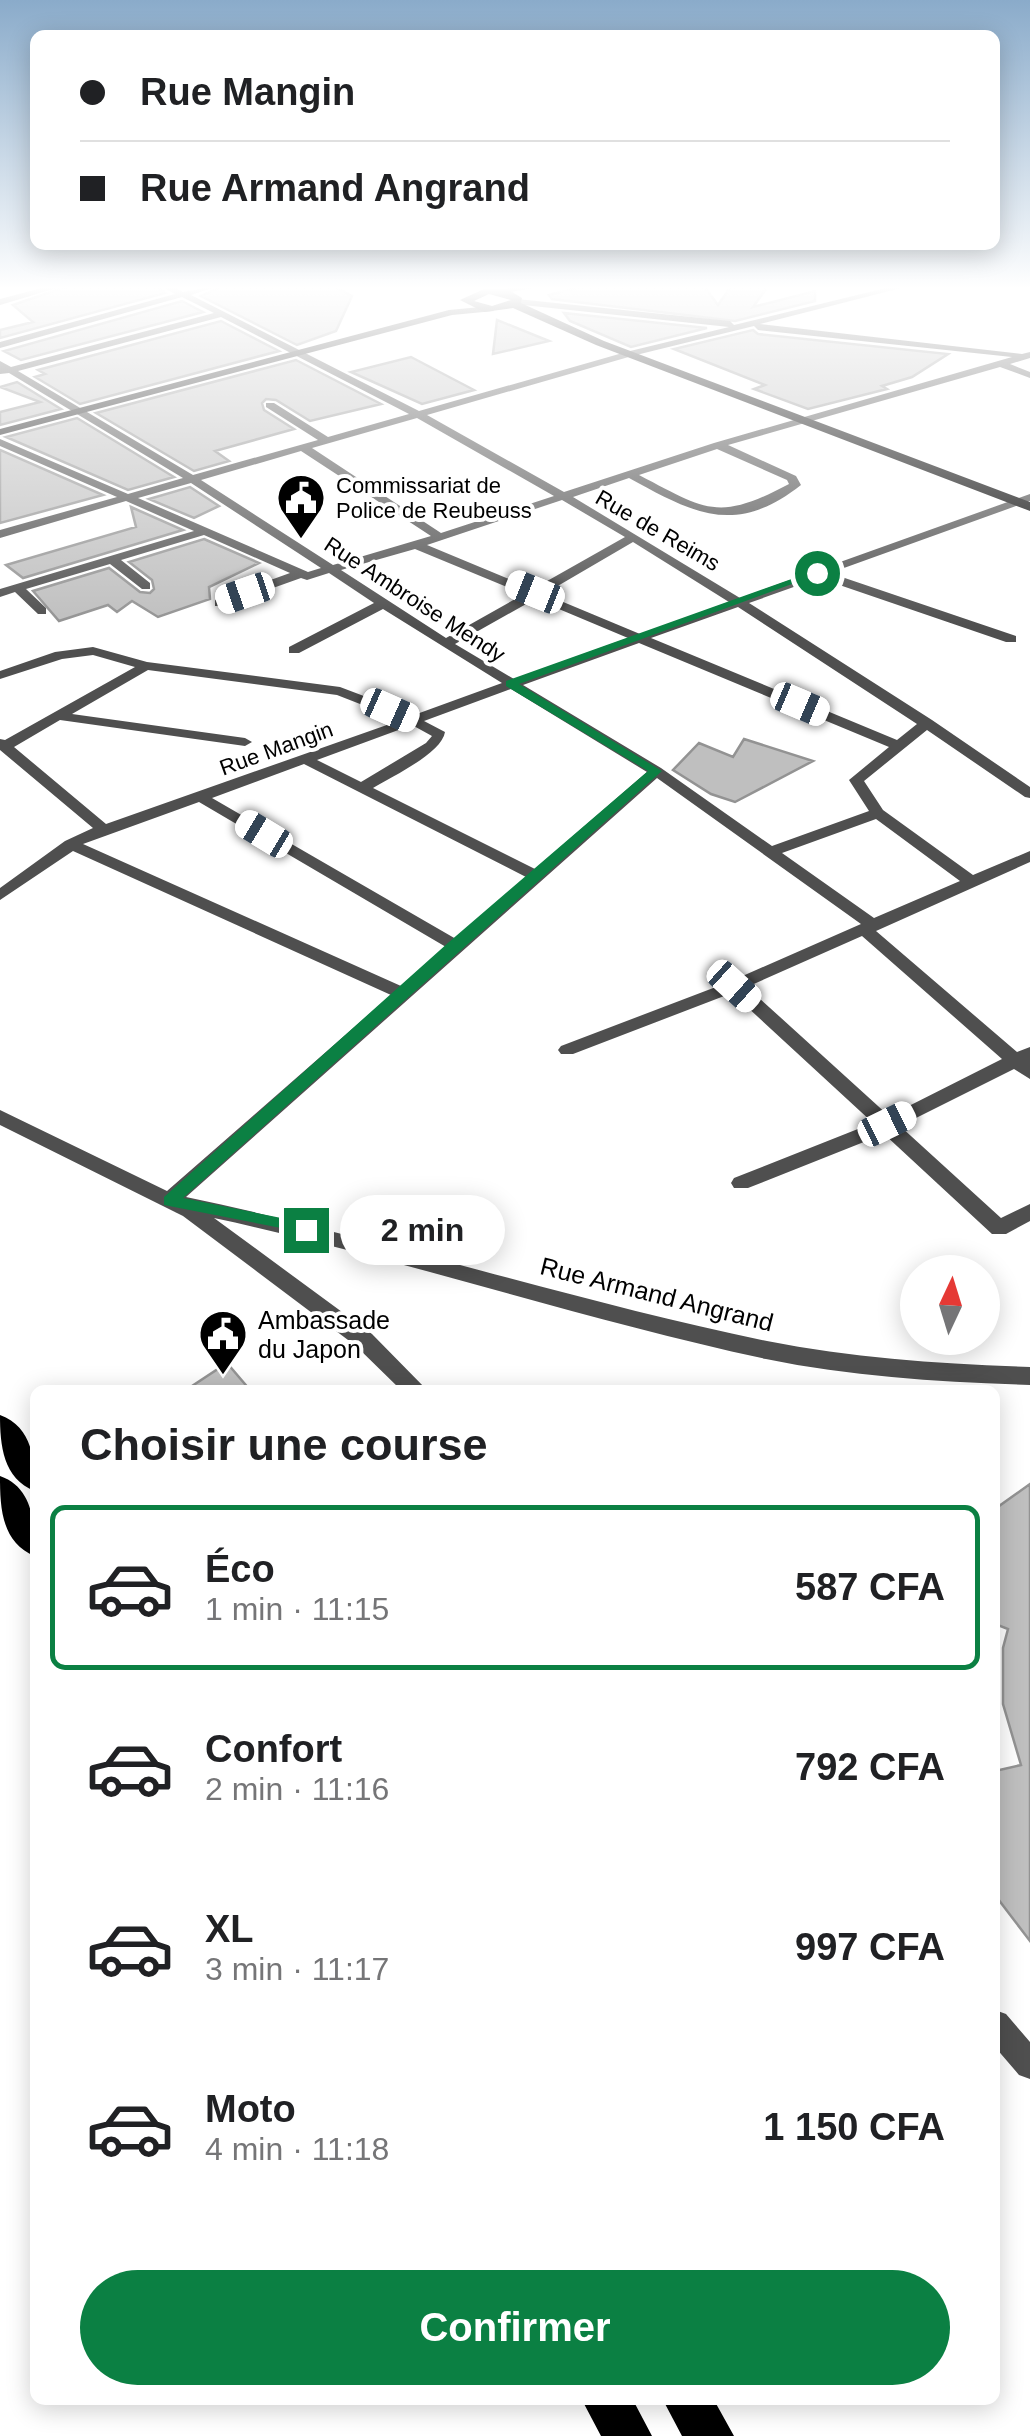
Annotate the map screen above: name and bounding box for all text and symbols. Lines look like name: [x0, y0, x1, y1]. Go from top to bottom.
text: Rue Mangin: [140, 71, 355, 113]
text: Rue Armand Angrand: [140, 167, 530, 209]
public building icon: Commissariat de Police de Reubeuss: [275, 472, 327, 540]
place label: Commissariat de Police de Reubeuss: [336, 473, 532, 523]
street label: Rue de Reims: [591, 485, 724, 576]
street label: Rue Ambroise Mendy: [320, 532, 510, 667]
route start: [795, 551, 840, 596]
car: [502, 567, 568, 617]
car: [212, 569, 278, 617]
car: [767, 678, 833, 730]
car: [356, 684, 424, 736]
street label: Rue Mangin: [216, 716, 336, 781]
car: [231, 806, 297, 862]
car: [702, 955, 766, 1017]
car: [853, 1097, 921, 1151]
callout: 2 min: [341, 1195, 506, 1265]
route end: [284, 1208, 329, 1253]
text: 2 min: [381, 1212, 464, 1248]
street label: Rue Armand Angrand: [538, 1251, 776, 1337]
north arrow: [900, 1255, 1000, 1355]
map controls: [900, 1255, 1000, 1355]
place label: Ambassade du Japon: [258, 1306, 390, 1363]
public building icon: Ambassade du Japon: [197, 1308, 249, 1376]
text: Choisir une course: [80, 1419, 488, 1470]
icon: car: [85, 1543, 175, 1633]
text: Éco: [205, 1548, 275, 1590]
text: 587 CFA: [795, 1566, 945, 1608]
text: 1 min · 11:15: [205, 1591, 389, 1627]
icon: car: [85, 1723, 175, 1813]
text: Confort: [205, 1728, 342, 1770]
text: 792 CFA: [795, 1746, 945, 1788]
text: 2 min · 11:16: [205, 1771, 389, 1807]
icon: car: [85, 1903, 175, 1993]
text: XL: [205, 1908, 254, 1950]
text: 997 CFA: [795, 1926, 945, 1968]
text: 3 min · 11:17: [205, 1951, 389, 1987]
icon: car: [85, 2083, 175, 2173]
text: Moto: [205, 2088, 296, 2130]
text: 1 150 CFA: [763, 2106, 945, 2148]
text: 4 min · 11:18: [205, 2131, 389, 2167]
button: Confirmer: [80, 2270, 950, 2385]

